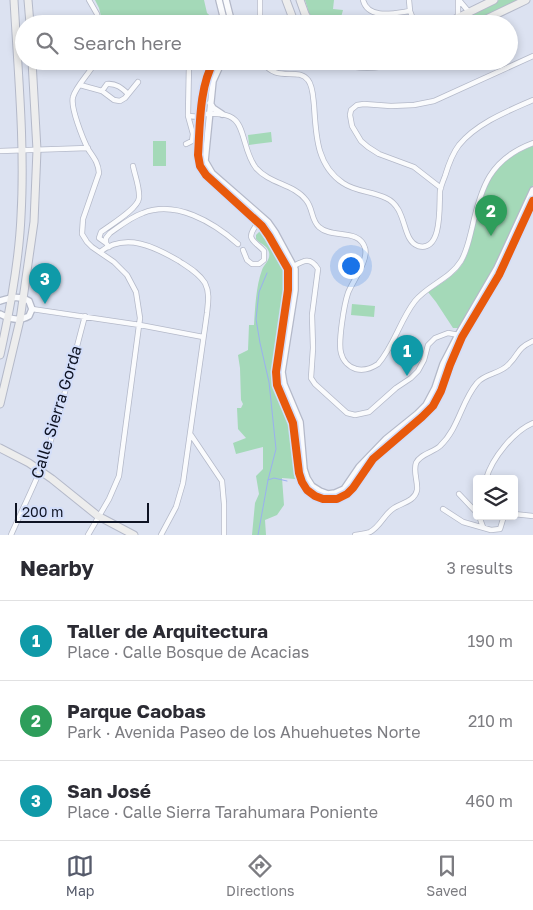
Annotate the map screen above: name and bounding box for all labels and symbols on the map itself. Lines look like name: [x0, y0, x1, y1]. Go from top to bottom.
pin: 2: [475, 195, 507, 236]
your location: [338, 253, 364, 279]
pin: 3: [29, 263, 61, 304]
pin: 1: [391, 335, 423, 376]
street label: Calle Sierra Gorda: [26, 343, 86, 481]
scale bar: [15, 500, 149, 523]

